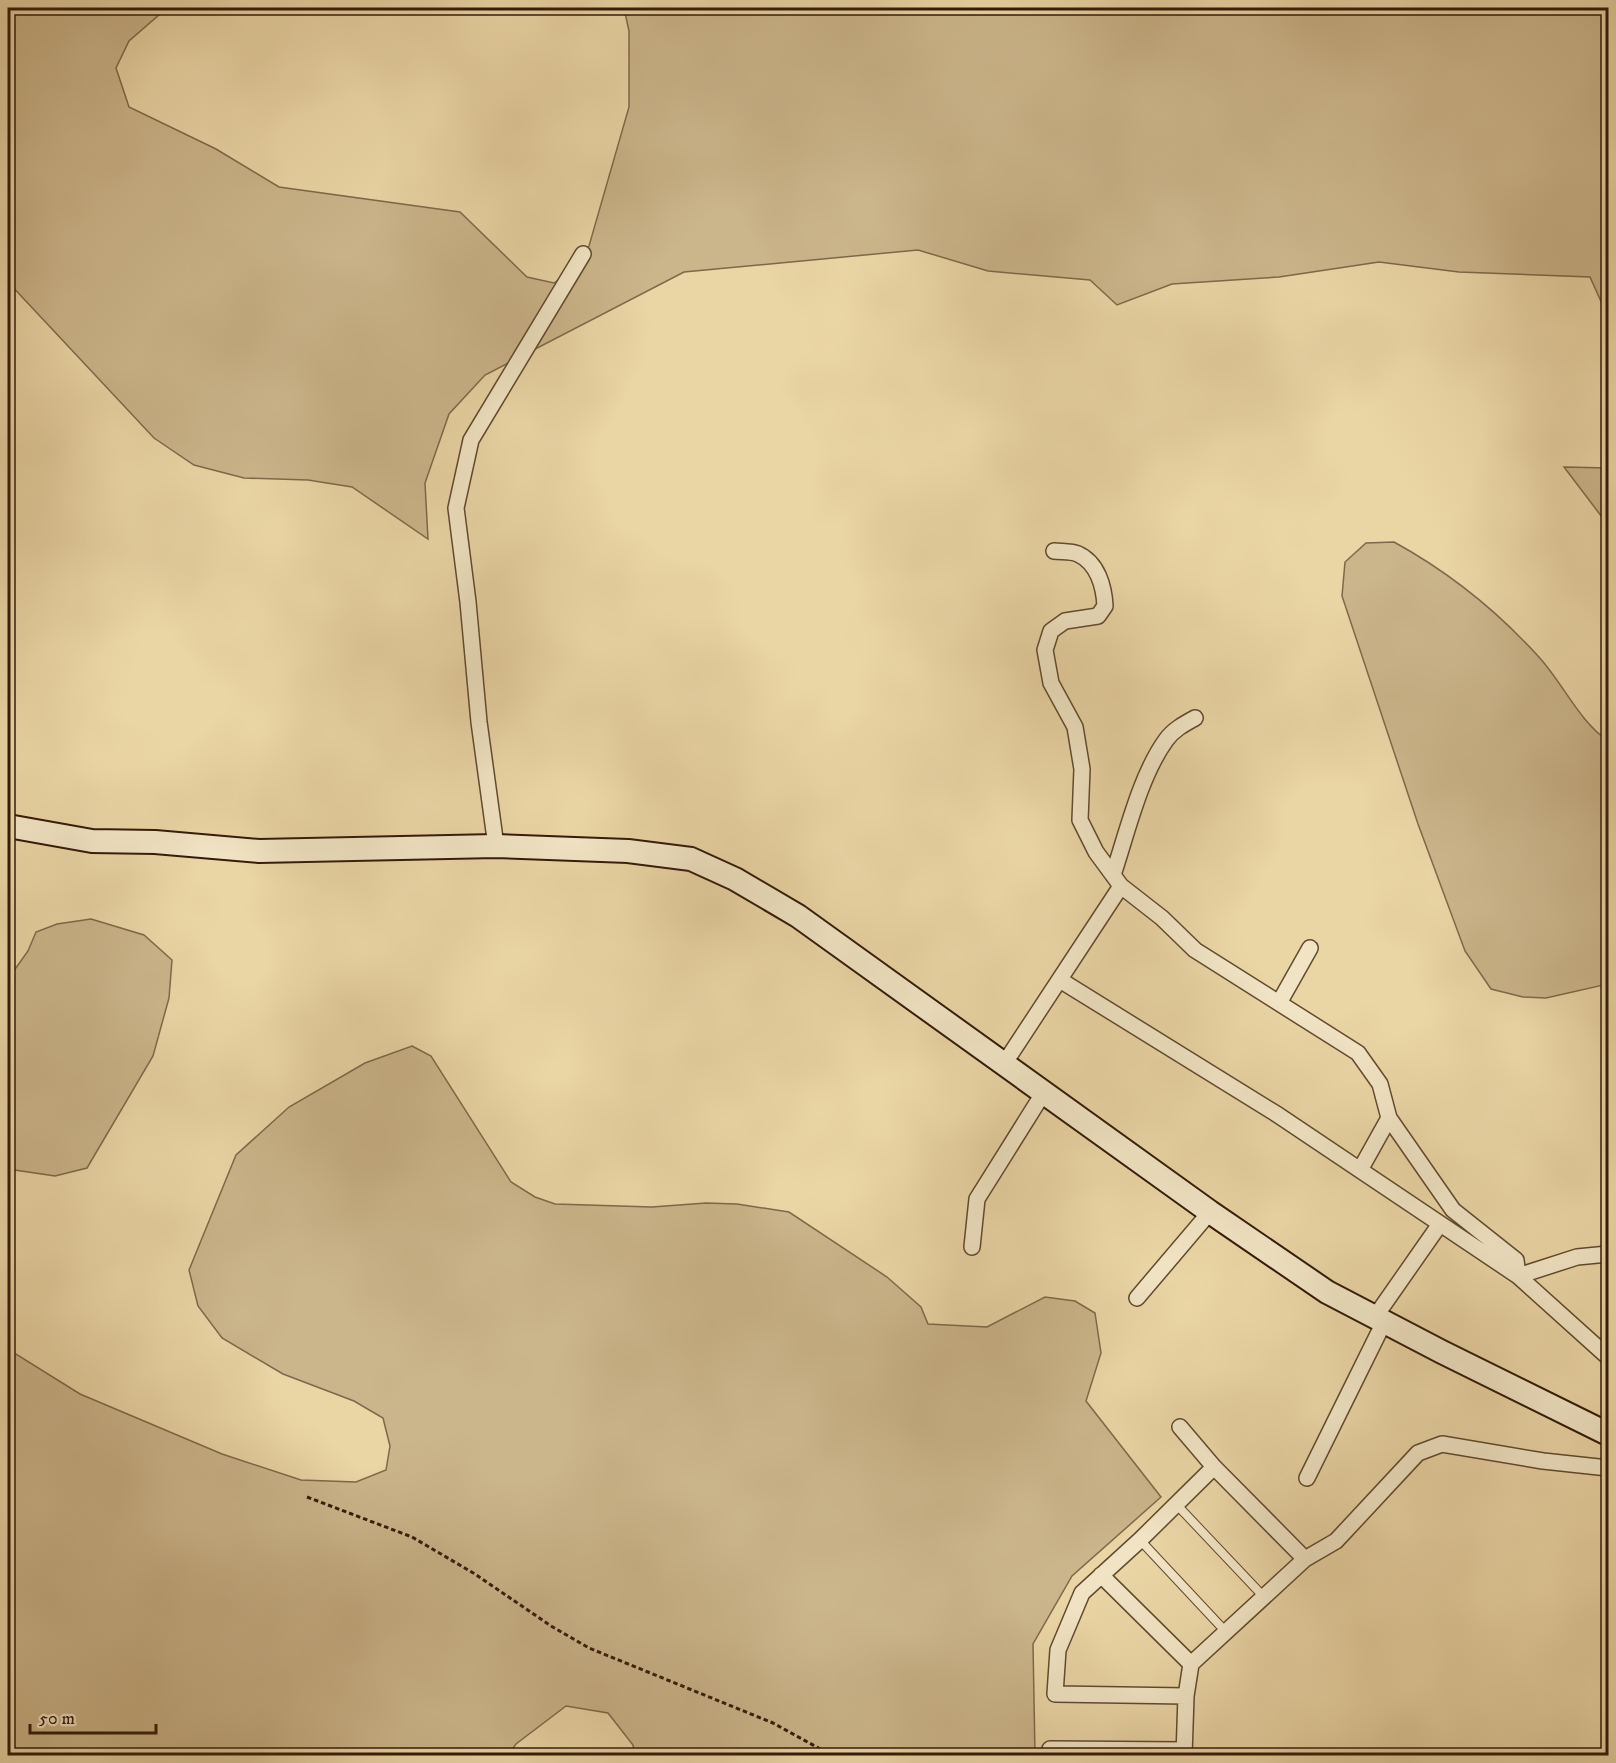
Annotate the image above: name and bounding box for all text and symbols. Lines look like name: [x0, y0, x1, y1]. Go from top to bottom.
scale bar: [30, 1697, 156, 1735]
text: 50 m: [39, 1708, 75, 1730]

